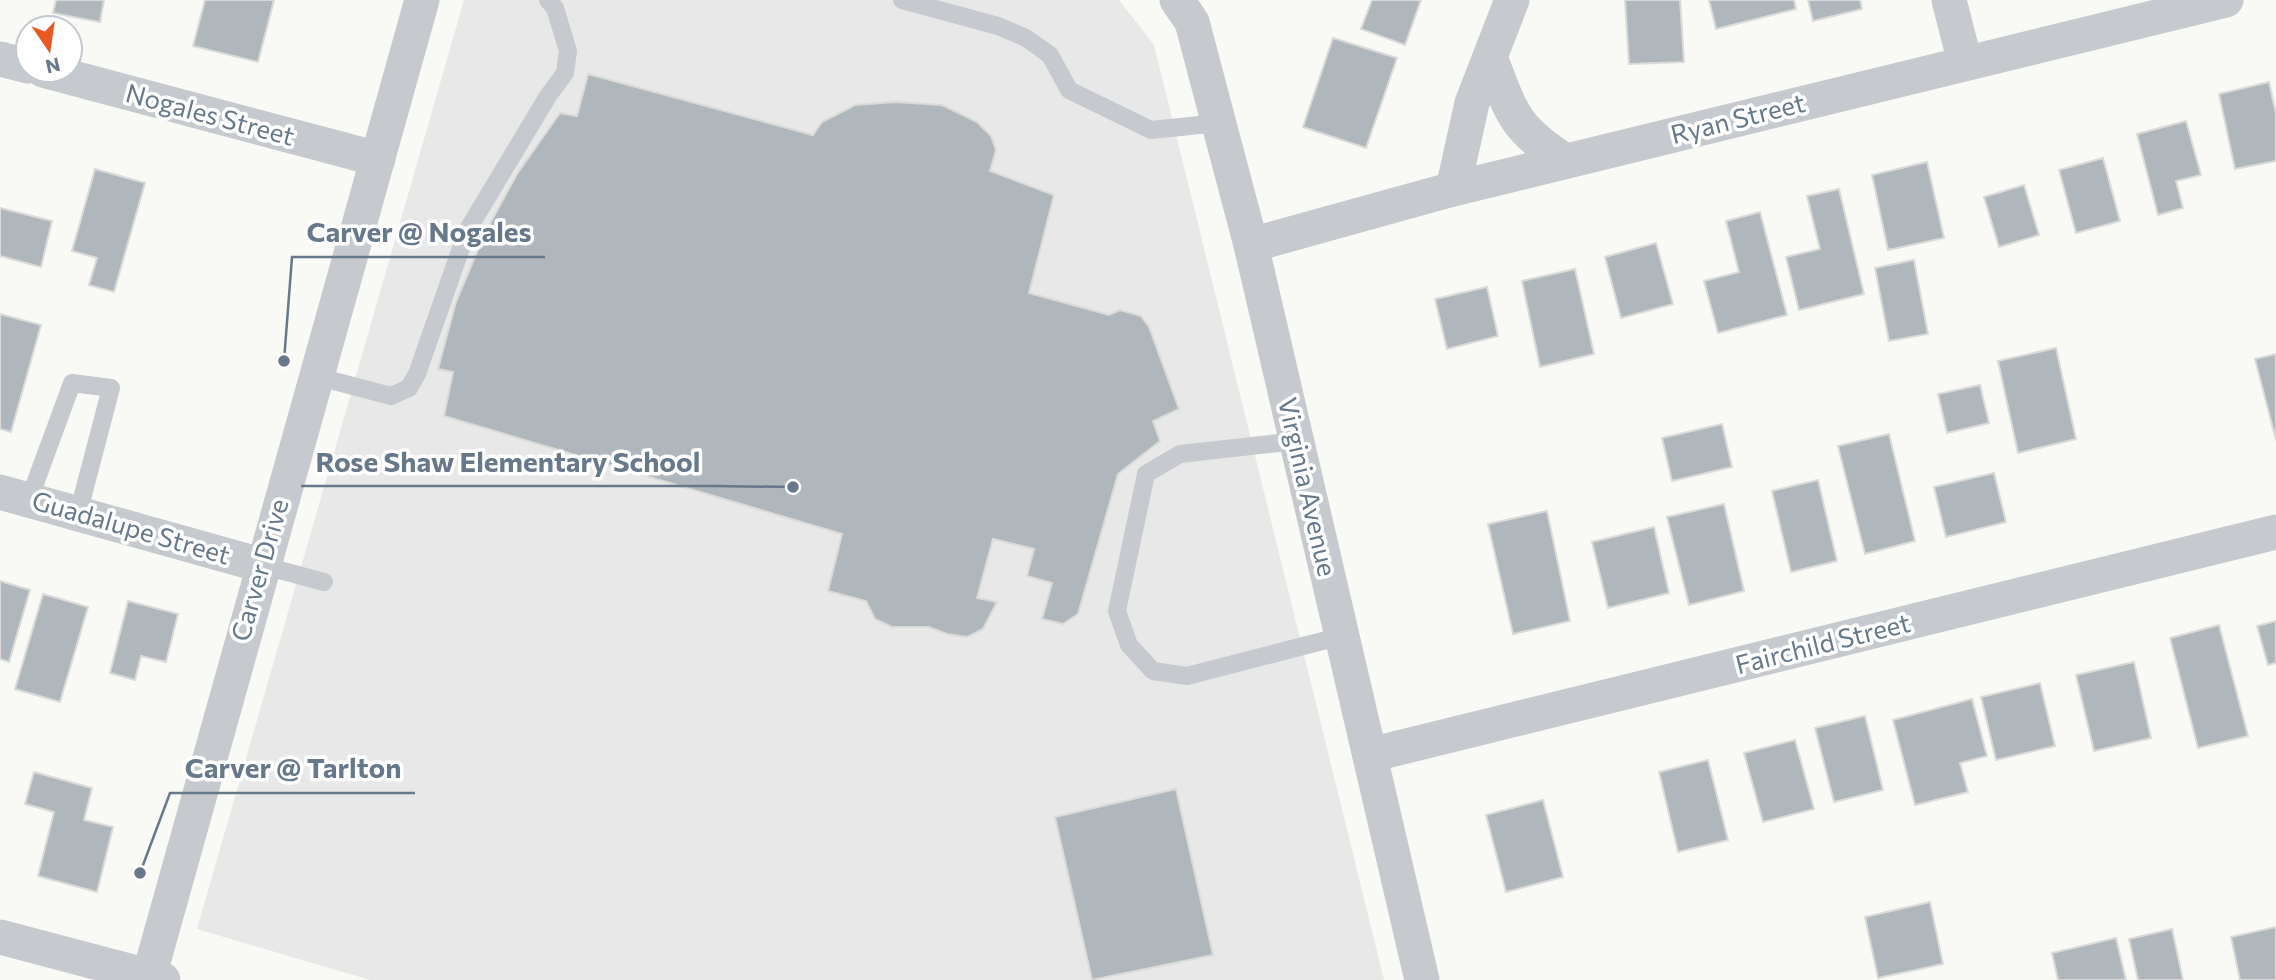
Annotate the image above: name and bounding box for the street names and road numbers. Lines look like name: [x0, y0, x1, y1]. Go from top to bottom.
street label: Nogales Street: [123, 76, 298, 151]
street label: Ryan Street: [1667, 86, 1808, 149]
street label: Virginia Avenue: [1273, 394, 1344, 579]
street label: Guadalupe Street: [29, 483, 234, 570]
street label: Carver Drive: [223, 495, 294, 644]
street label: Fairchild Street: [1732, 606, 1913, 679]

